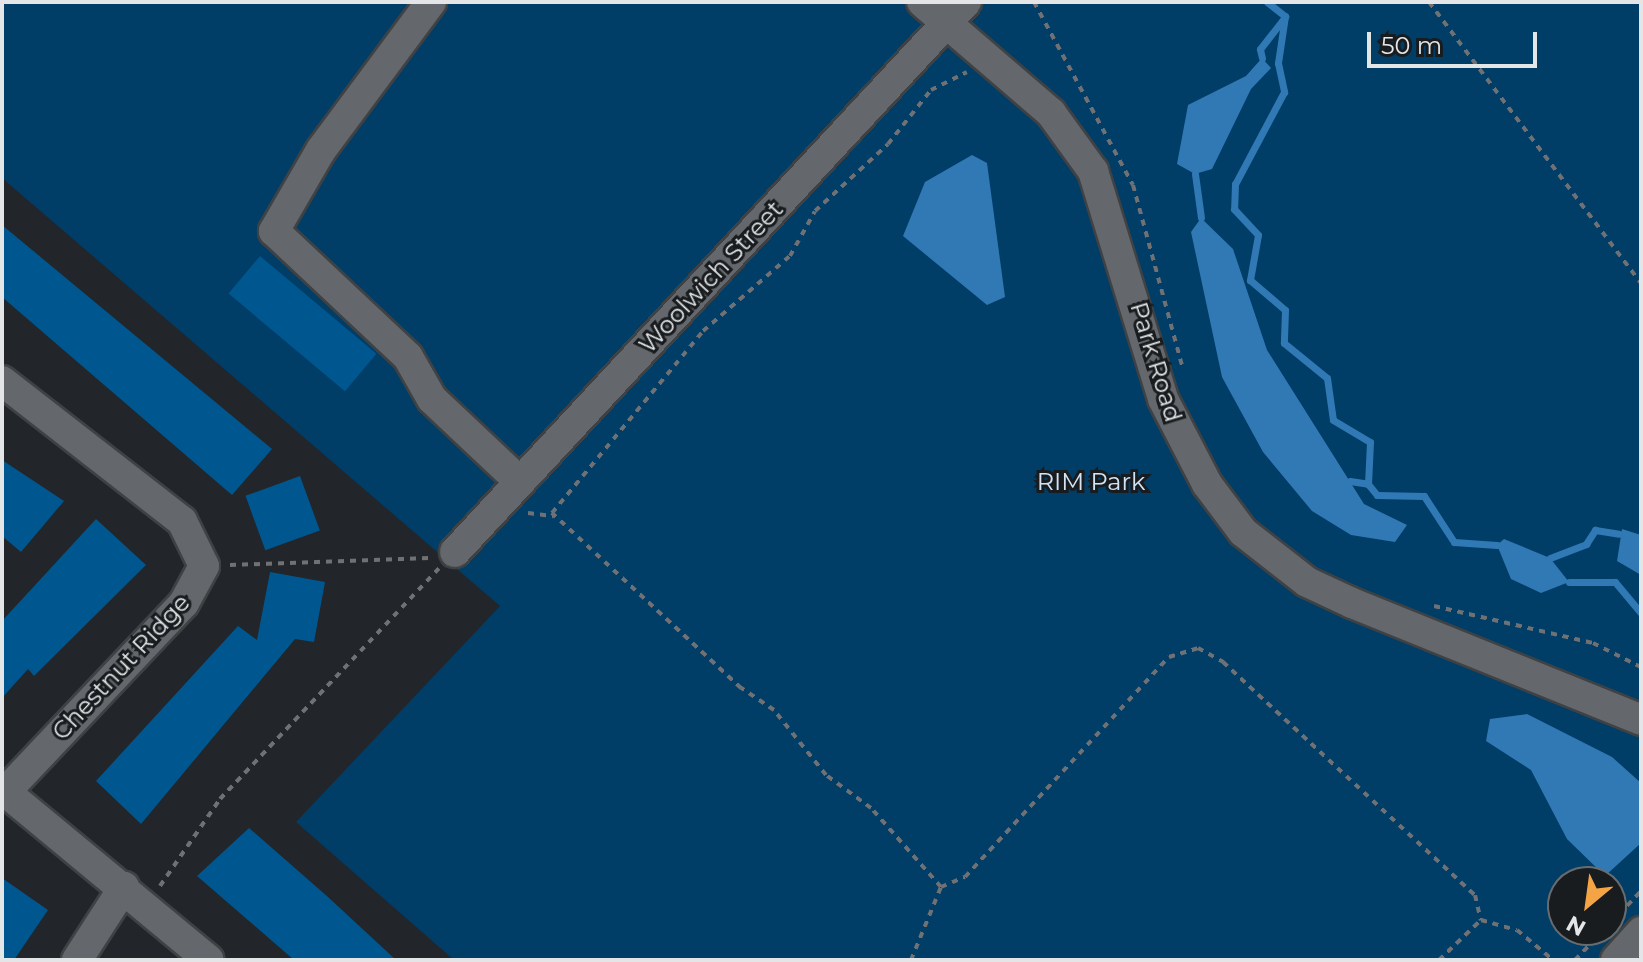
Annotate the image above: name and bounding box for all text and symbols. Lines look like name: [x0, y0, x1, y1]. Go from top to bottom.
scale bar: [1371, 16, 1541, 66]
text: 50 m: [1381, 31, 1442, 60]
street label: Woolwich Street: [633, 195, 789, 359]
street label: Park Road: [1124, 299, 1188, 425]
park label: RIM Park: [1037, 468, 1145, 496]
street label: Chestnut Ridge: [46, 588, 196, 746]
north arrow: [1547, 866, 1627, 946]
text: N: [1562, 910, 1590, 942]

